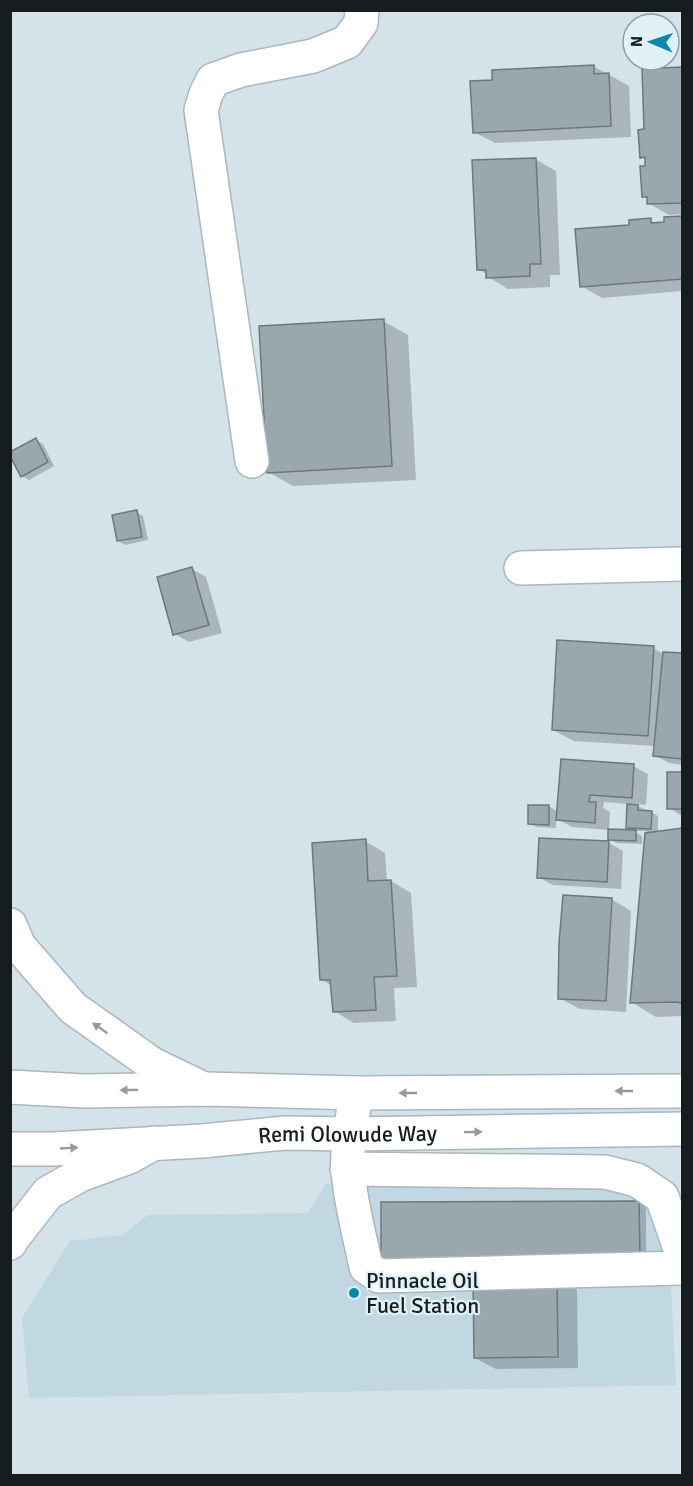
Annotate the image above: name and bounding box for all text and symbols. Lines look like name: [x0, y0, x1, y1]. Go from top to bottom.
north arrow: [621, 12, 681, 72]
text: N: [627, 36, 647, 47]
one-way arrow: [93, 1022, 109, 1034]
one-way arrow: [120, 1086, 139, 1095]
one-way arrow: [615, 1086, 634, 1096]
one-way arrow: [399, 1088, 418, 1097]
street label: Remi Olowude Way: [257, 1120, 438, 1150]
one-way arrow: [464, 1127, 483, 1137]
one-way arrow: [59, 1144, 78, 1153]
place label: Pinnacle Oil Fuel Station: [366, 1267, 479, 1319]
marker: Pinnacle Oil Fuel Station: [347, 1286, 361, 1300]

